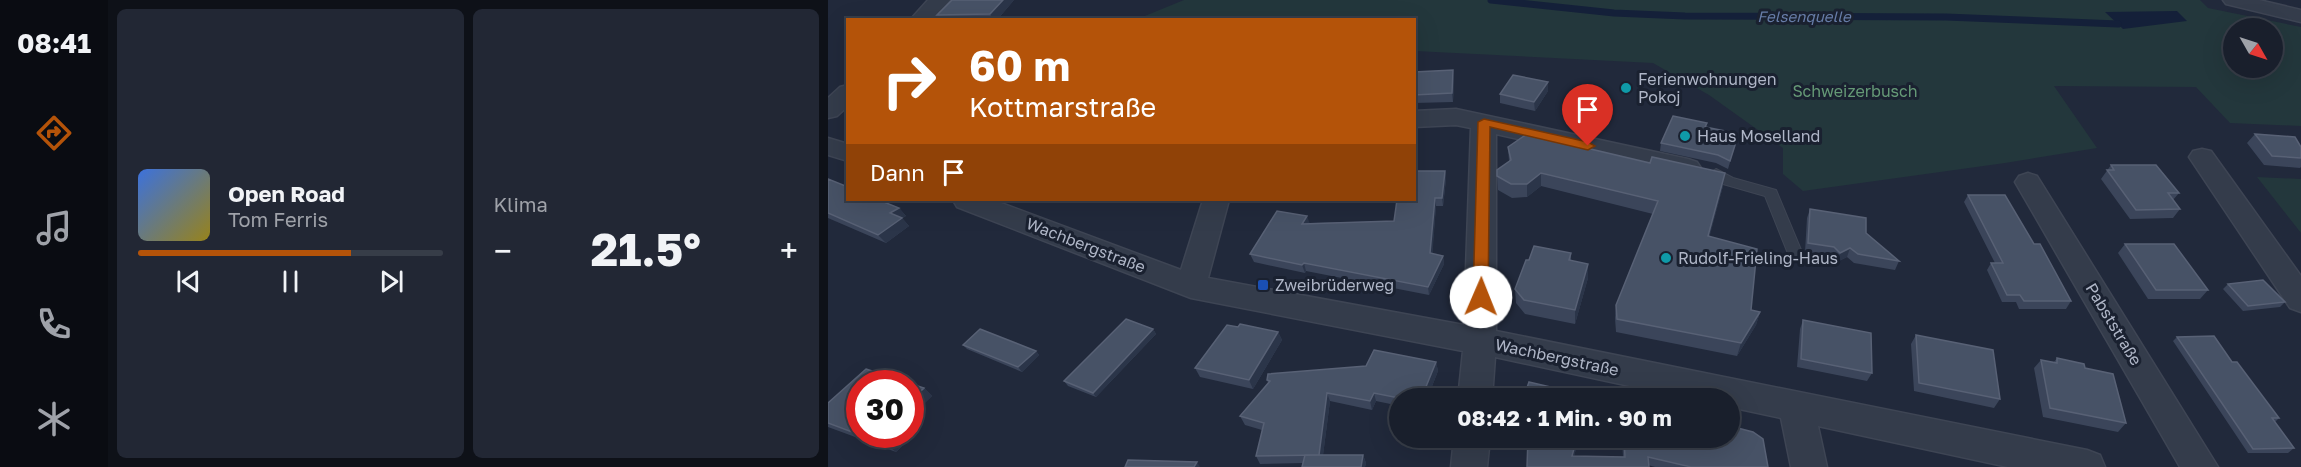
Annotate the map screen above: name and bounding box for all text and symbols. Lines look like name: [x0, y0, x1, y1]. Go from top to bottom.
water label: Felsenquelle: [1757, 7, 1852, 25]
north arrow: [2223, 18, 2283, 78]
map controls: [2223, 18, 2283, 78]
text: 08:41: [17, 27, 91, 59]
text: 60 m: [969, 40, 1070, 90]
icon: right: [870, 42, 948, 120]
place label: Ferienwohnungen Pokoj: [1638, 69, 1777, 107]
marker: Ferienwohnungen Pokoj: [1619, 81, 1633, 95]
park label: Schweizerbusch: [1792, 81, 1918, 101]
pin: [1562, 84, 1613, 146]
text: Kottmarstraße: [969, 91, 1156, 123]
icon: arrive: [1571, 93, 1604, 126]
icon: directions: [33, 112, 75, 154]
place label: Haus Moselland: [1697, 126, 1820, 146]
marker: Haus Moselland: [1678, 129, 1692, 143]
icon: arrive: [937, 156, 970, 189]
text: Dann: [870, 159, 925, 186]
text: Open Road: [228, 180, 345, 207]
text: Klima: [494, 192, 548, 216]
icon: music: [33, 207, 75, 249]
text: Tom Ferris: [228, 207, 328, 231]
street label: Wachbergstraße: [1024, 213, 1148, 277]
text: 21.5°: [591, 222, 701, 276]
text: −: [494, 231, 512, 270]
text: +: [780, 231, 798, 270]
place label: Rudolf-Frieling-Haus: [1678, 248, 1838, 268]
marker: Rudolf-Frieling-Haus: [1659, 251, 1673, 265]
icon: previous: [172, 265, 205, 298]
icon: pause: [274, 265, 307, 298]
icon: next: [375, 265, 408, 298]
position arrow: [1449, 265, 1513, 329]
place label: Zweibrüderweg: [1275, 275, 1394, 295]
marker: Zweibrüderweg: [1256, 278, 1270, 292]
street label: Pabststraße: [2082, 279, 2146, 369]
icon: phone: [33, 303, 75, 345]
street label: Wachbergstraße: [1493, 334, 1621, 380]
speed limit sign: 30: [846, 370, 924, 448]
icon: climate: [33, 398, 75, 440]
text: 08:42 · 1 Min. · 90 m: [1457, 404, 1672, 431]

